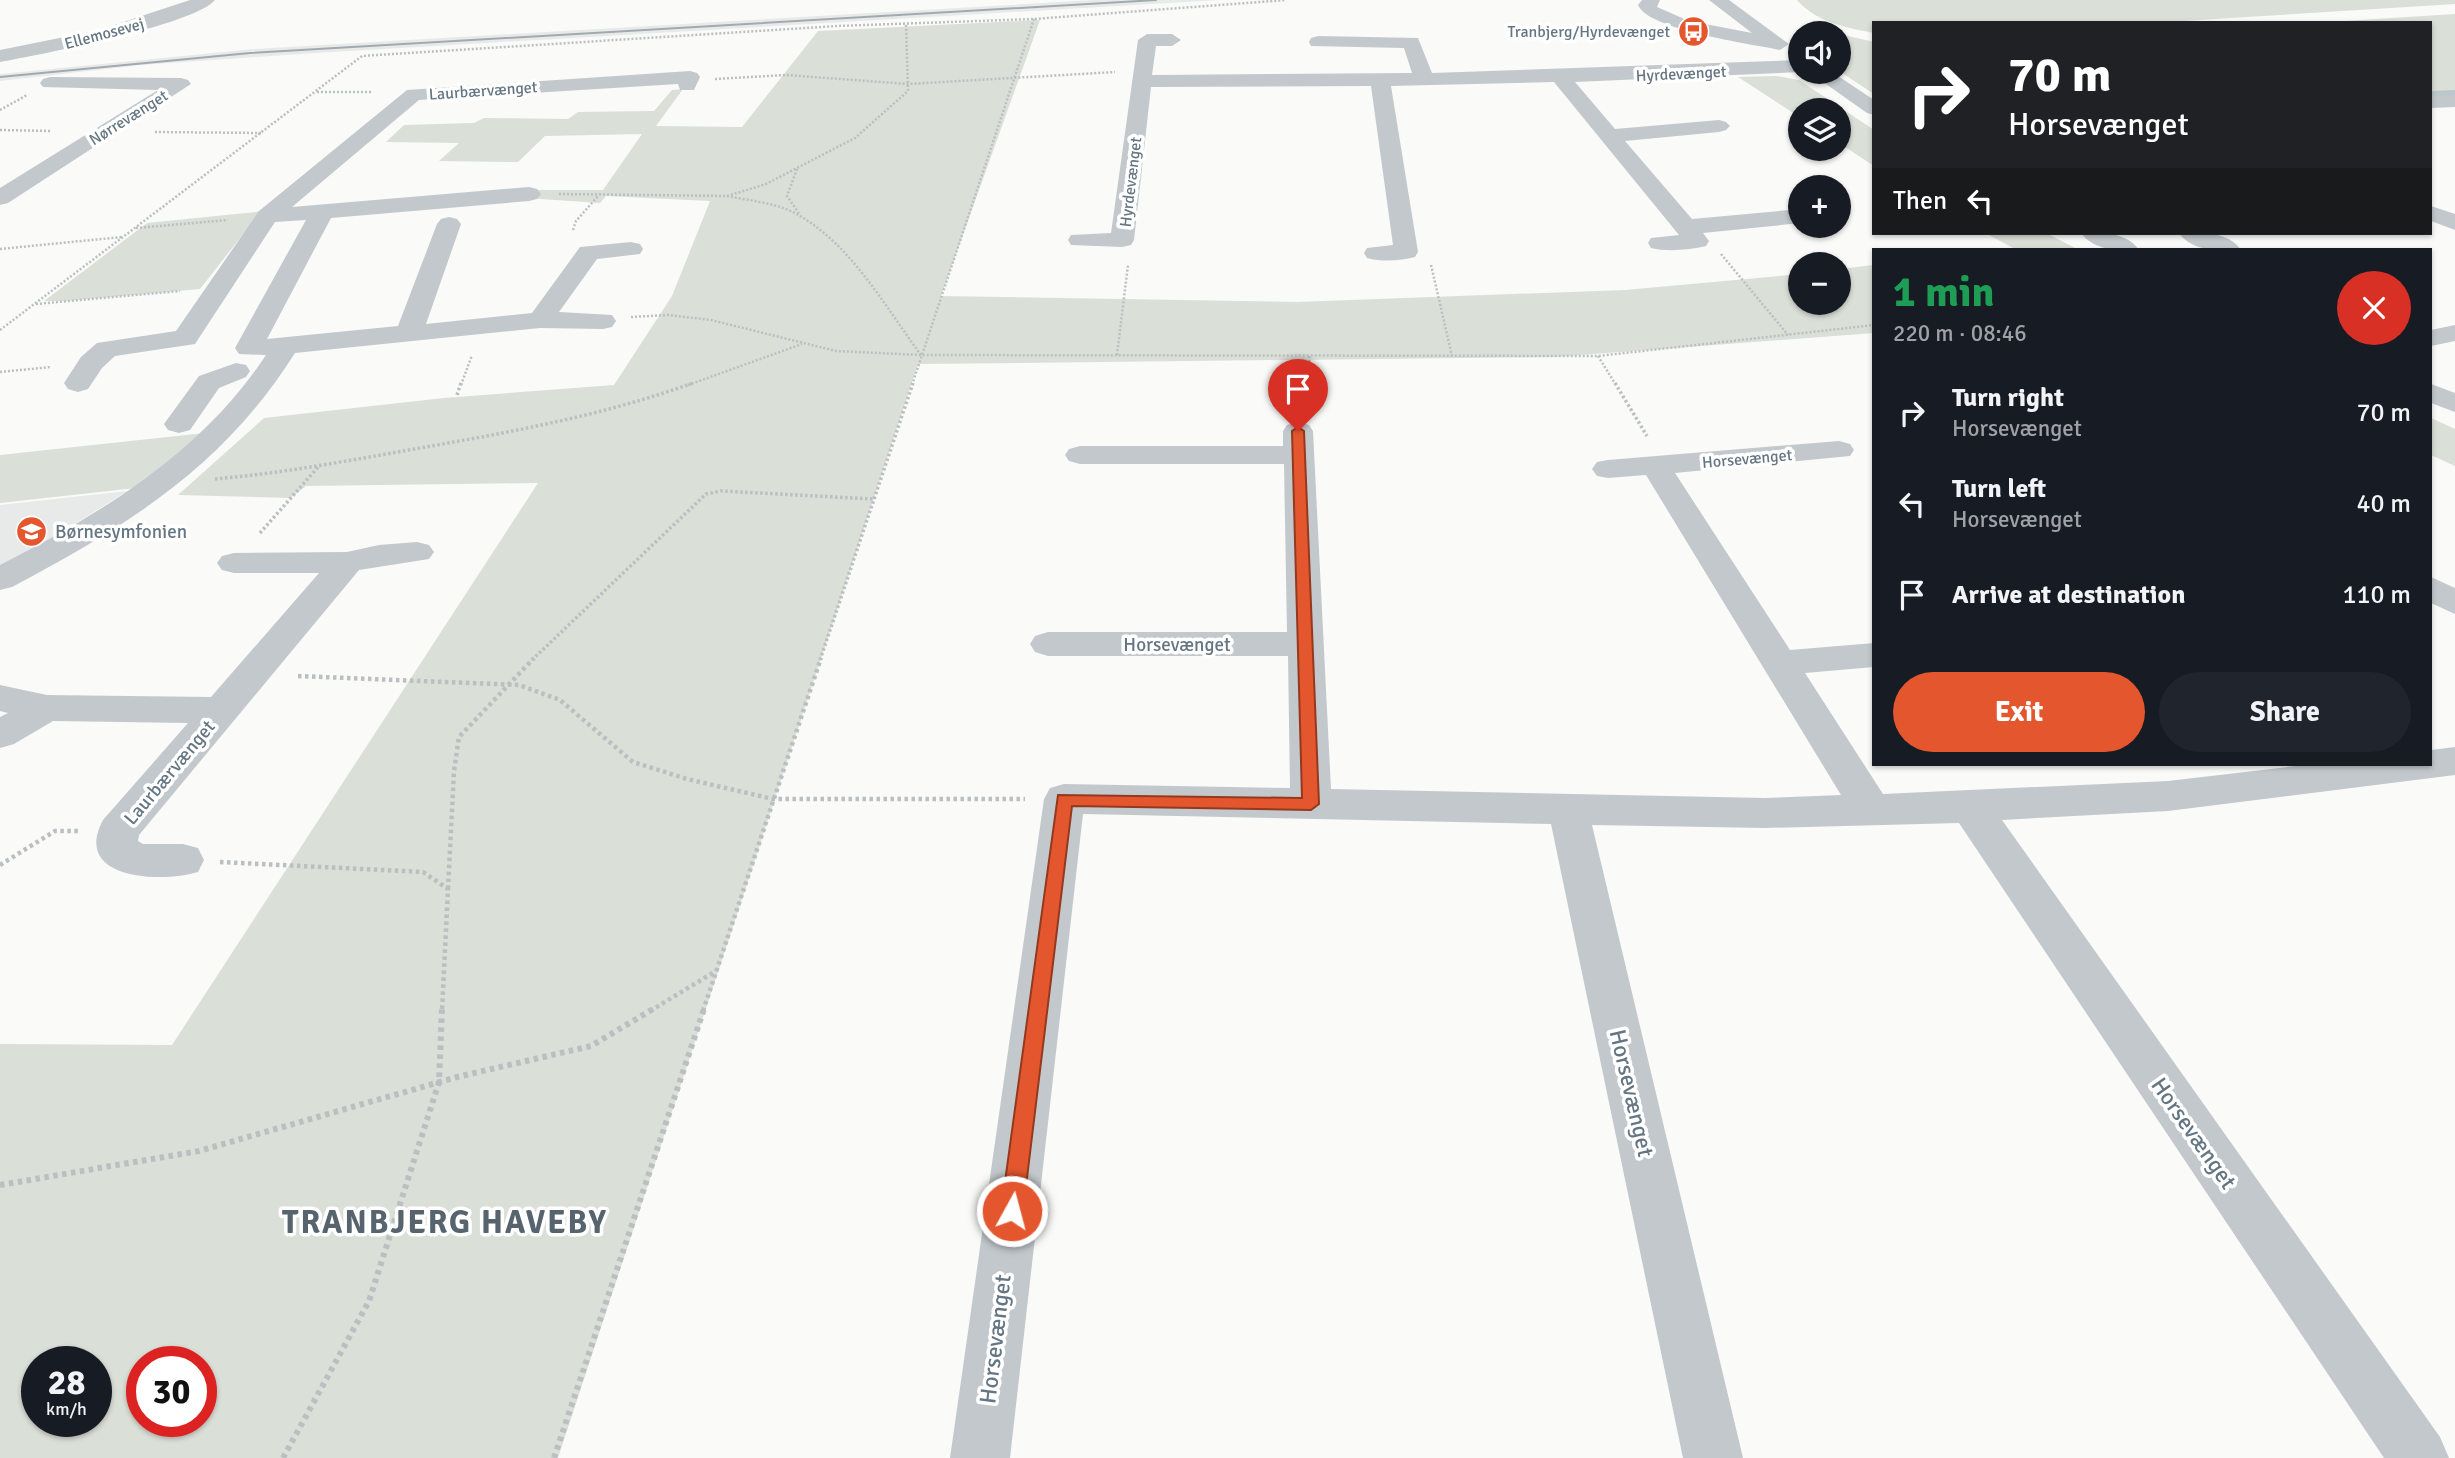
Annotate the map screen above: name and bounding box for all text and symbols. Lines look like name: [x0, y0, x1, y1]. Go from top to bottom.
street label: Ellemosevej: [62, 14, 146, 54]
bus stop icon: Tranbjerg/Hyrdevænget: [1676, 14, 1710, 48]
map controls: [1788, 21, 1851, 315]
button: sound: [1788, 21, 1851, 84]
place label: Tranbjerg/Hyrdevænget: [1508, 22, 1670, 42]
text: 70 m: [2008, 45, 2111, 105]
icon: right: [1893, 49, 1984, 140]
street label: Hyrdevænget: [1635, 62, 1727, 86]
street label: Laurbærvænget: [428, 77, 538, 105]
street label: Nørrevænget: [85, 86, 172, 150]
button: layers: [1788, 98, 1851, 161]
text: Horsevænget: [2008, 105, 2189, 144]
street label: Hyrdevænget: [1116, 135, 1147, 228]
button: +: [1788, 175, 1851, 238]
icon: left: [1961, 182, 1999, 220]
text: Then: [1893, 185, 1947, 217]
button: −: [1788, 252, 1851, 315]
text: 1 min: [1893, 267, 1994, 318]
button: close: [2337, 271, 2411, 345]
text: 220 m · 08:46: [1893, 319, 2027, 348]
pin: [1268, 359, 1328, 431]
icon: arrive: [1279, 370, 1317, 408]
text: Turn right: [1952, 382, 2064, 414]
icon: right: [1893, 394, 1931, 432]
text: 70 m: [2356, 397, 2411, 429]
text: Horsevænget: [1952, 414, 2082, 443]
street label: Horsevænget: [1701, 445, 1793, 473]
text: Turn left: [1952, 473, 2046, 505]
icon: left: [1893, 485, 1931, 523]
text: 40 m: [2356, 488, 2411, 520]
text: Horsevænget: [1952, 505, 2082, 534]
school or university icon: Børnesymfonien: [15, 514, 49, 548]
place label: Børnesymfonien: [55, 520, 187, 544]
icon: arrive: [1893, 576, 1931, 614]
text: Arrive at destination: [1952, 579, 2185, 611]
text: 110 m: [2342, 579, 2411, 611]
street label: Horsevænget: [1123, 633, 1231, 657]
button: Exit: [1893, 672, 2145, 752]
button: Share: [2159, 672, 2411, 752]
street label: Laurbærvænget: [119, 715, 221, 830]
street label: Horsevænget: [1603, 1027, 1660, 1160]
street label: Horsevænget: [2144, 1072, 2243, 1195]
position arrow: [975, 1174, 1049, 1248]
district label: TRANBJERG HAVEBY: [282, 1203, 608, 1242]
street label: Horsevænget: [973, 1273, 1018, 1405]
speed limit sign: 30: [126, 1346, 217, 1437]
text: 28: [48, 1361, 85, 1404]
text: km/h: [46, 1398, 87, 1420]

